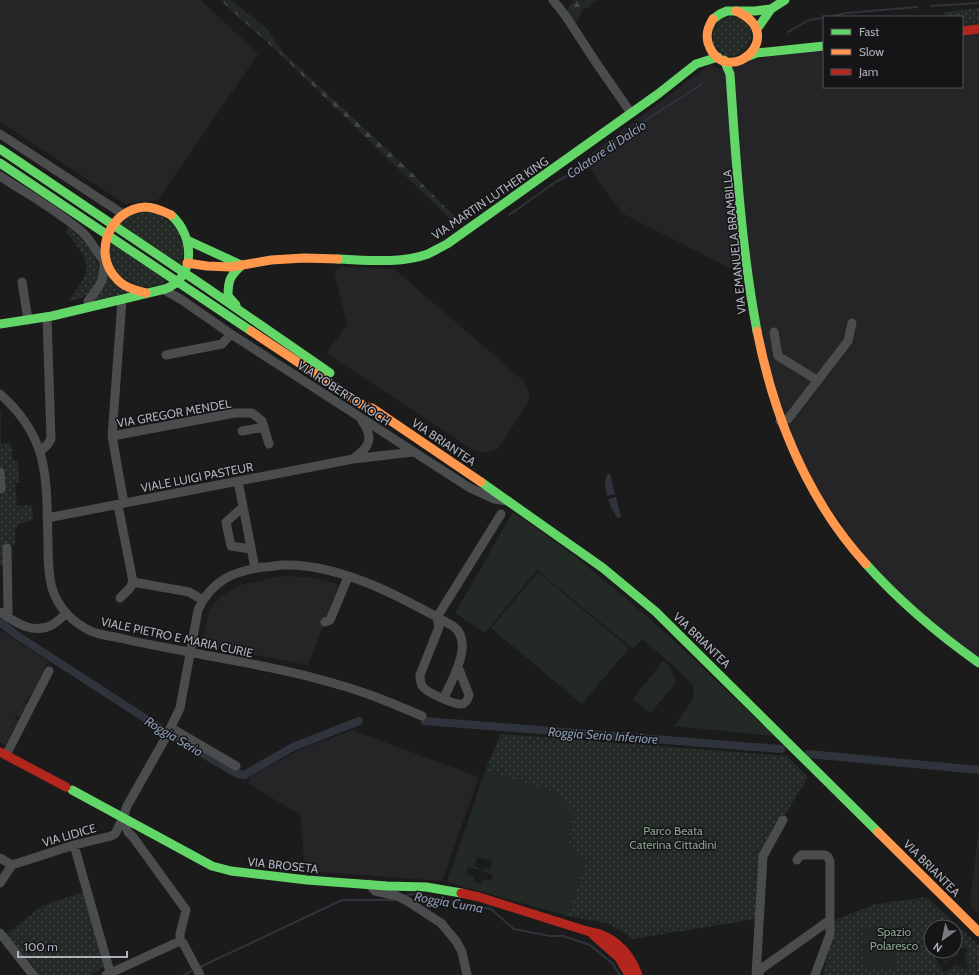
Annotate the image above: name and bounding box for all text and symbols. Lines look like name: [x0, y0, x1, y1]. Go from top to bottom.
legend: [823, 16, 963, 88]
text: Fast: [859, 24, 879, 39]
text: Slow: [859, 44, 884, 59]
text: Jam: [858, 64, 878, 79]
water label: Colatore di Dalcio: [563, 116, 649, 182]
street label: VIA MARTIN LUTHER KING: [429, 153, 551, 243]
street label: VIA EMANUELA BRAMBILLA: [719, 168, 749, 315]
street label: VIA ROBERTO KOCH: [295, 357, 393, 429]
street label: VIA GREGOR MENDEL: [116, 396, 232, 430]
street label: VIA BRIANTEA: [409, 415, 479, 469]
street label: VIALE LUIGI PASTEUR: [139, 459, 255, 495]
street label: VIA BRIANTEA: [670, 609, 734, 672]
street label: VIALE PIETRO E MARIA CURIE: [100, 614, 255, 661]
water label: Roggia Serio: [142, 712, 206, 760]
water label: Roggia Serio Inferiore: [547, 723, 659, 747]
street label: VIA LIDICE: [40, 820, 98, 850]
park label: Parco Beata Caterina Cittadini: [629, 823, 717, 852]
street label: VIA BRIANTEA: [900, 836, 964, 900]
street label: VIA BROSETA: [247, 854, 320, 876]
water label: Roggia Curna: [413, 888, 485, 916]
north arrow: [923, 919, 963, 959]
park label: Spazio Polaresco: [870, 924, 919, 953]
scale bar: [18, 933, 127, 959]
text: 100 m: [24, 939, 58, 954]
text: N: [930, 939, 945, 955]

